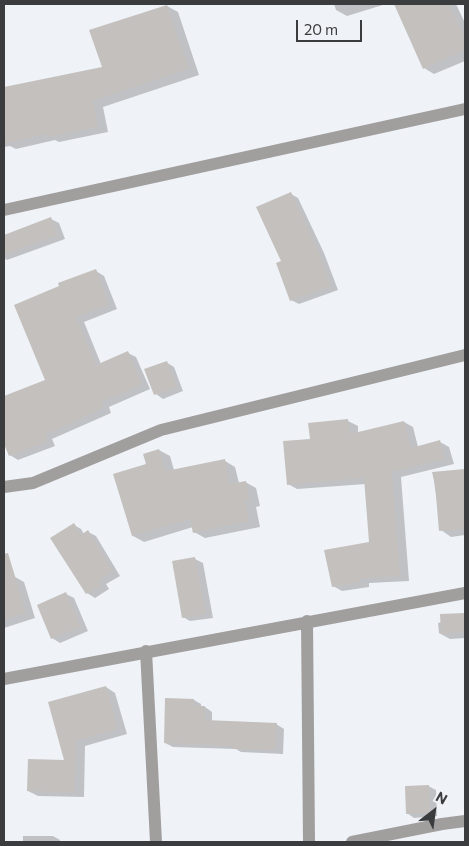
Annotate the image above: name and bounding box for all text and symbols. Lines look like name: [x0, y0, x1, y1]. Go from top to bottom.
scale bar: [299, 10, 365, 42]
text: 20 m: [304, 20, 338, 38]
north arrow: [409, 786, 459, 836]
text: N: [433, 788, 451, 808]

